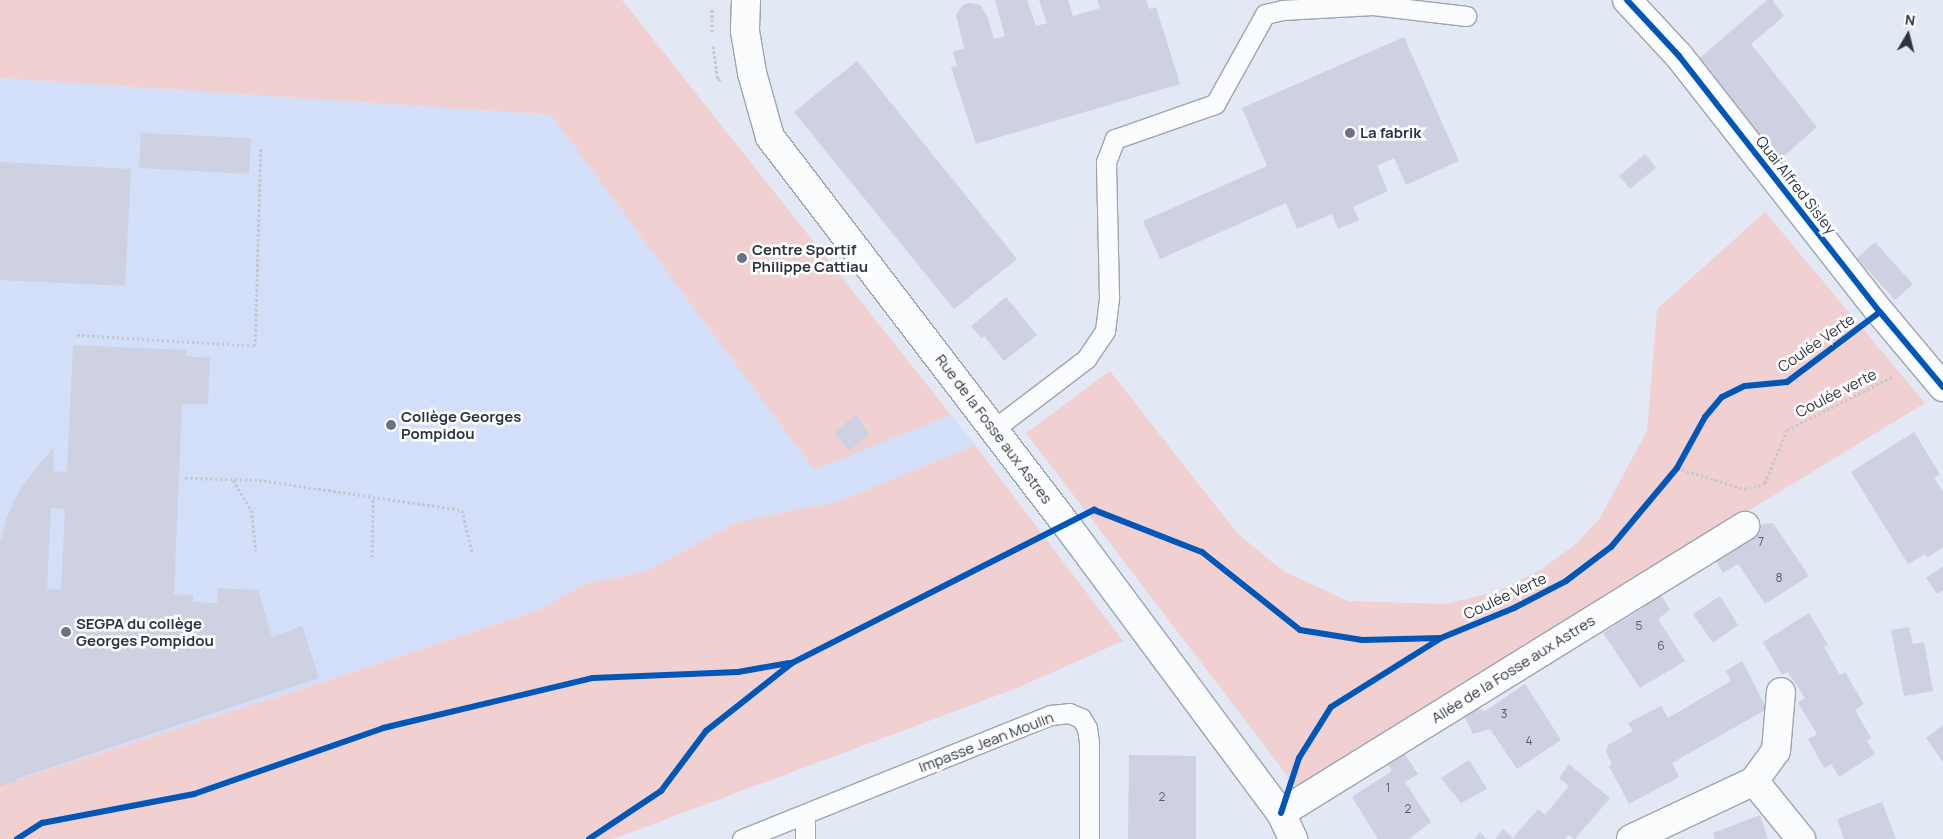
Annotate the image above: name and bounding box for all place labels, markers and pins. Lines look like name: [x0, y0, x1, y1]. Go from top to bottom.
place label: La fabrik: [1360, 124, 1421, 142]
marker: La fabrik: [1344, 127, 1356, 139]
place label: Centre Sportif Philippe Cattiau: [752, 240, 868, 275]
marker: Centre Sportif Philippe Cattiau: [736, 252, 748, 264]
place label: Collège Georges Pompidou: [401, 407, 521, 442]
marker: Collège Georges Pompidou: [385, 419, 397, 431]
place label: SEGPA du collège Georges Pompidou: [76, 614, 214, 649]
marker: SEGPA du collège Georges Pompidou: [60, 626, 72, 638]

